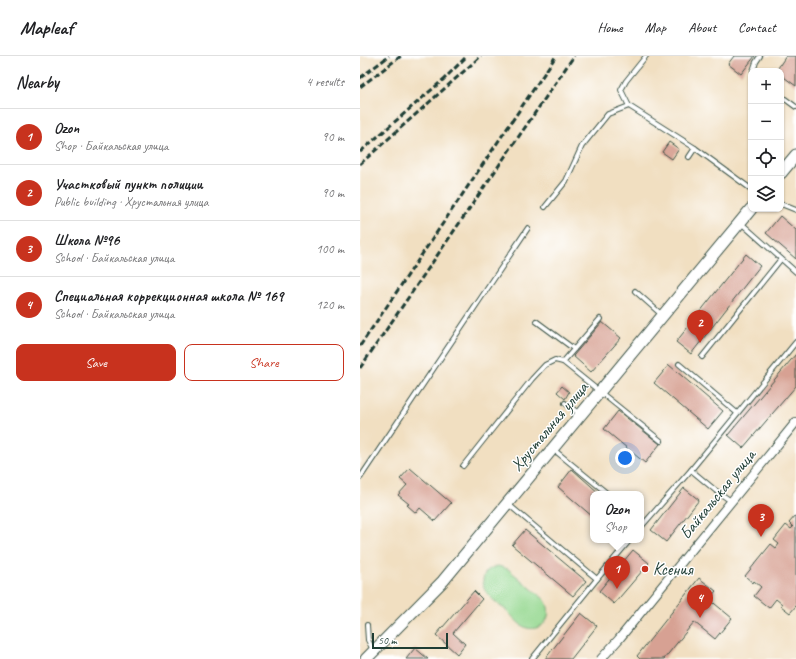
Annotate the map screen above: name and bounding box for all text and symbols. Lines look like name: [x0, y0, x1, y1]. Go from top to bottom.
text: Mapleaf: [20, 16, 73, 40]
text: Home: [597, 19, 623, 36]
text: Map: [645, 19, 666, 36]
text: About: [688, 19, 716, 36]
text: Contact: [738, 19, 776, 36]
map controls: [748, 68, 784, 212]
button: +: [748, 68, 784, 104]
text: Nearby: [16, 72, 59, 93]
text: 4 results: [306, 74, 344, 90]
button: −: [748, 104, 784, 140]
text: Ozon: [54, 119, 79, 138]
text: 1: [26, 129, 32, 145]
text: 90 m: [322, 129, 344, 145]
text: Shop · Байкальская улица: [54, 138, 168, 154]
button: locate: [748, 140, 784, 176]
text: Участковый пункт полиции: [54, 175, 203, 194]
button: layers: [748, 176, 784, 212]
text: 2: [26, 185, 32, 201]
text: 90 m: [322, 185, 344, 201]
text: Public building · Хрустальная улица: [54, 194, 208, 210]
text: Школа №96: [54, 231, 119, 250]
text: 3: [26, 241, 32, 257]
text: 100 m: [316, 241, 344, 257]
text: School · Байкальская улица: [54, 250, 174, 266]
text: Специальная коррекционная школа № 169: [54, 287, 283, 306]
text: 4: [26, 297, 32, 313]
text: 120 m: [316, 297, 344, 313]
text: School · Байкальская улица: [54, 306, 174, 322]
pin: 2: [687, 310, 713, 343]
button: Save: [16, 344, 176, 381]
button: Share: [184, 344, 344, 381]
street label: Хрустальная улица: [506, 376, 594, 475]
street label: Байкальская улица: [675, 444, 761, 543]
your location: [615, 448, 635, 468]
popup: [590, 491, 644, 543]
text: Ozon: [604, 500, 630, 519]
pin: 3: [748, 504, 774, 537]
text: Shop: [604, 519, 627, 535]
pin: 1: [604, 556, 630, 589]
place label: Ксения: [653, 559, 694, 580]
marker: Ксения: [640, 564, 650, 574]
pin: 4: [687, 585, 713, 618]
scale bar: [372, 631, 448, 650]
text: 50 m: [378, 633, 397, 647]

